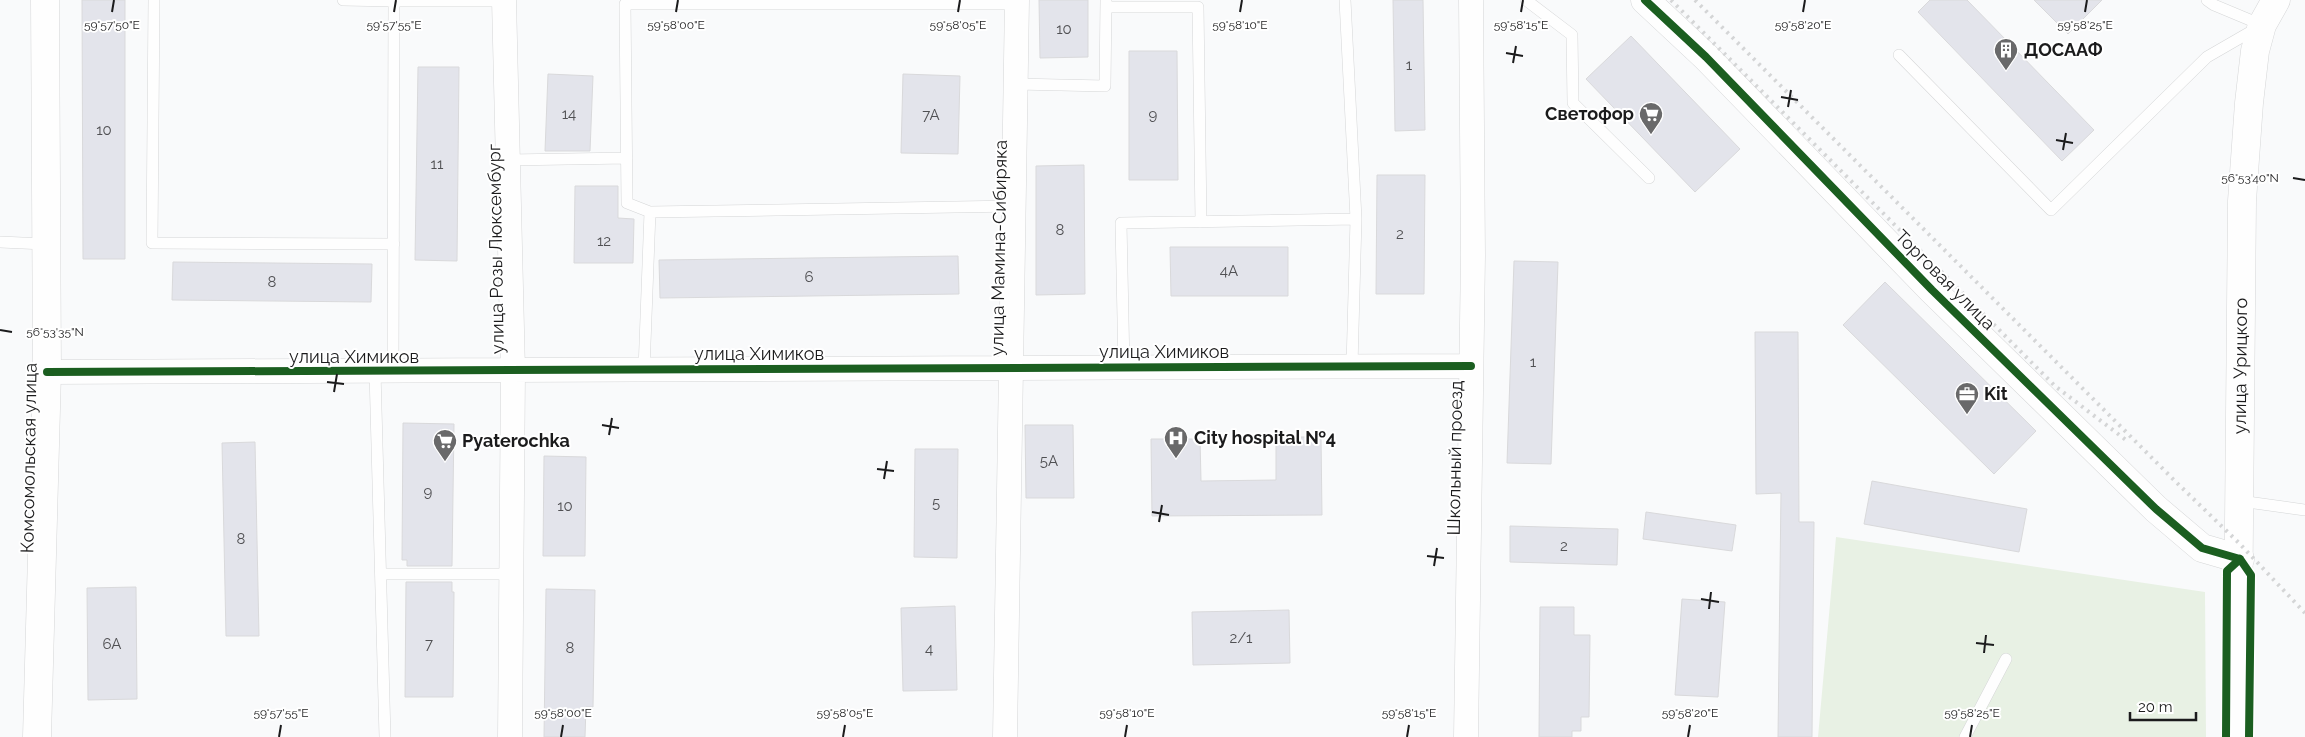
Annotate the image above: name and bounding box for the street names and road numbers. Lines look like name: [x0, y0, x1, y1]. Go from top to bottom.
street label: улица Мамина-Сибиряка: [986, 140, 1011, 356]
street label: улица Розы Люксембург: [483, 144, 508, 354]
street label: Торговая улица: [1891, 225, 2000, 334]
street label: улица Урицкого: [2229, 297, 2251, 434]
street label: улица Химиков: [1099, 341, 1229, 362]
street label: улица Химиков: [694, 343, 824, 364]
street label: улица Химиков: [289, 346, 419, 367]
street label: Комсомольская улица: [16, 363, 41, 553]
street label: Школьный проезд: [1443, 380, 1466, 536]

